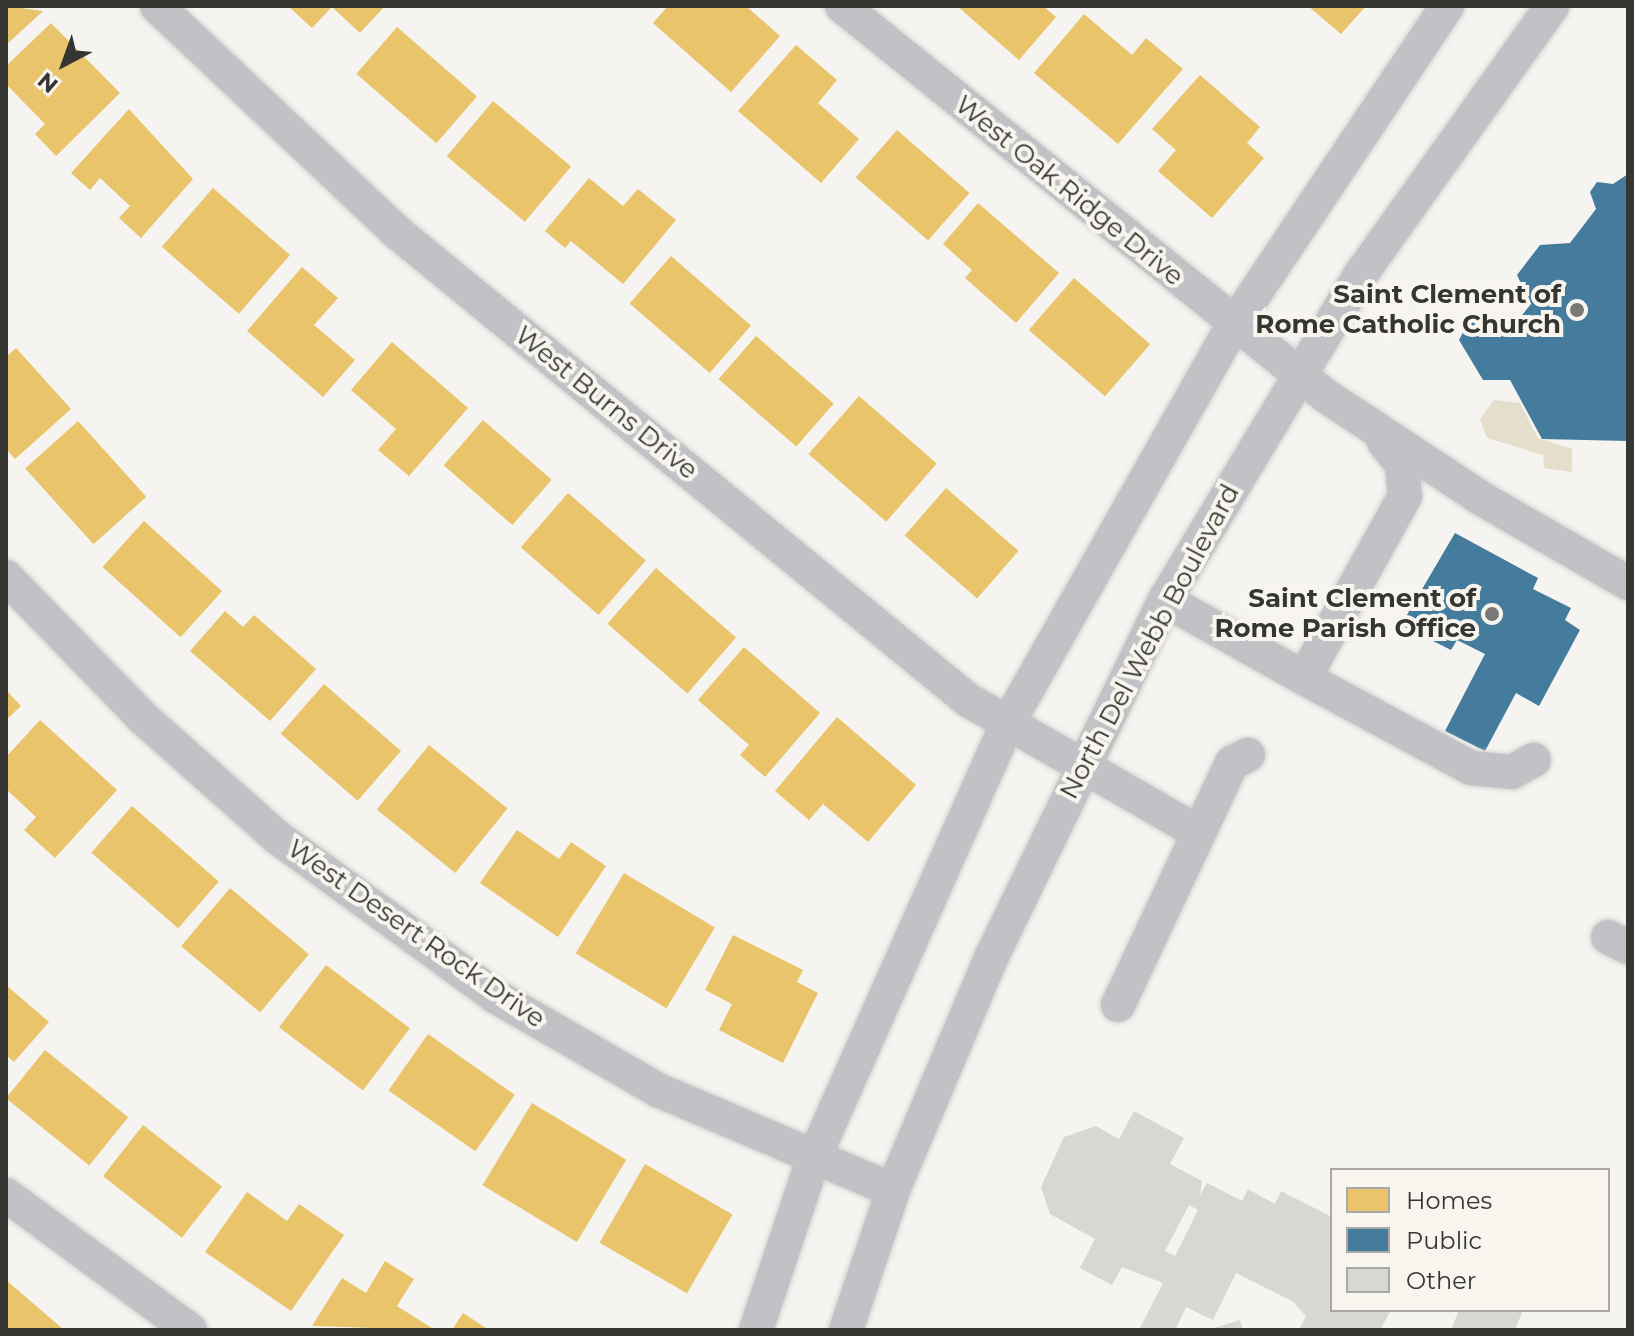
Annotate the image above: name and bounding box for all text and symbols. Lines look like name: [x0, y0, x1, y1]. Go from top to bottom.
north arrow: [24, 24, 104, 104]
text: N: [32, 66, 63, 99]
street label: West Oak Ridge Drive: [949, 89, 1189, 293]
place label: Saint Clement of Rome Catholic Church: [1255, 279, 1561, 340]
marker: Saint Clement of Rome Catholic Church: [1568, 301, 1586, 319]
street label: West Burns Drive: [508, 320, 704, 486]
street label: North Del Webb Boulevard: [1054, 479, 1246, 805]
place label: Saint Clement of Rome Parish Office: [1214, 583, 1476, 644]
marker: Saint Clement of Rome Parish Office: [1483, 605, 1501, 623]
street label: West Desert Rock Drive: [281, 833, 551, 1035]
legend: [1330, 1168, 1610, 1312]
text: Homes: [1406, 1186, 1492, 1215]
text: Public: [1406, 1226, 1482, 1255]
text: Other: [1406, 1266, 1476, 1295]

